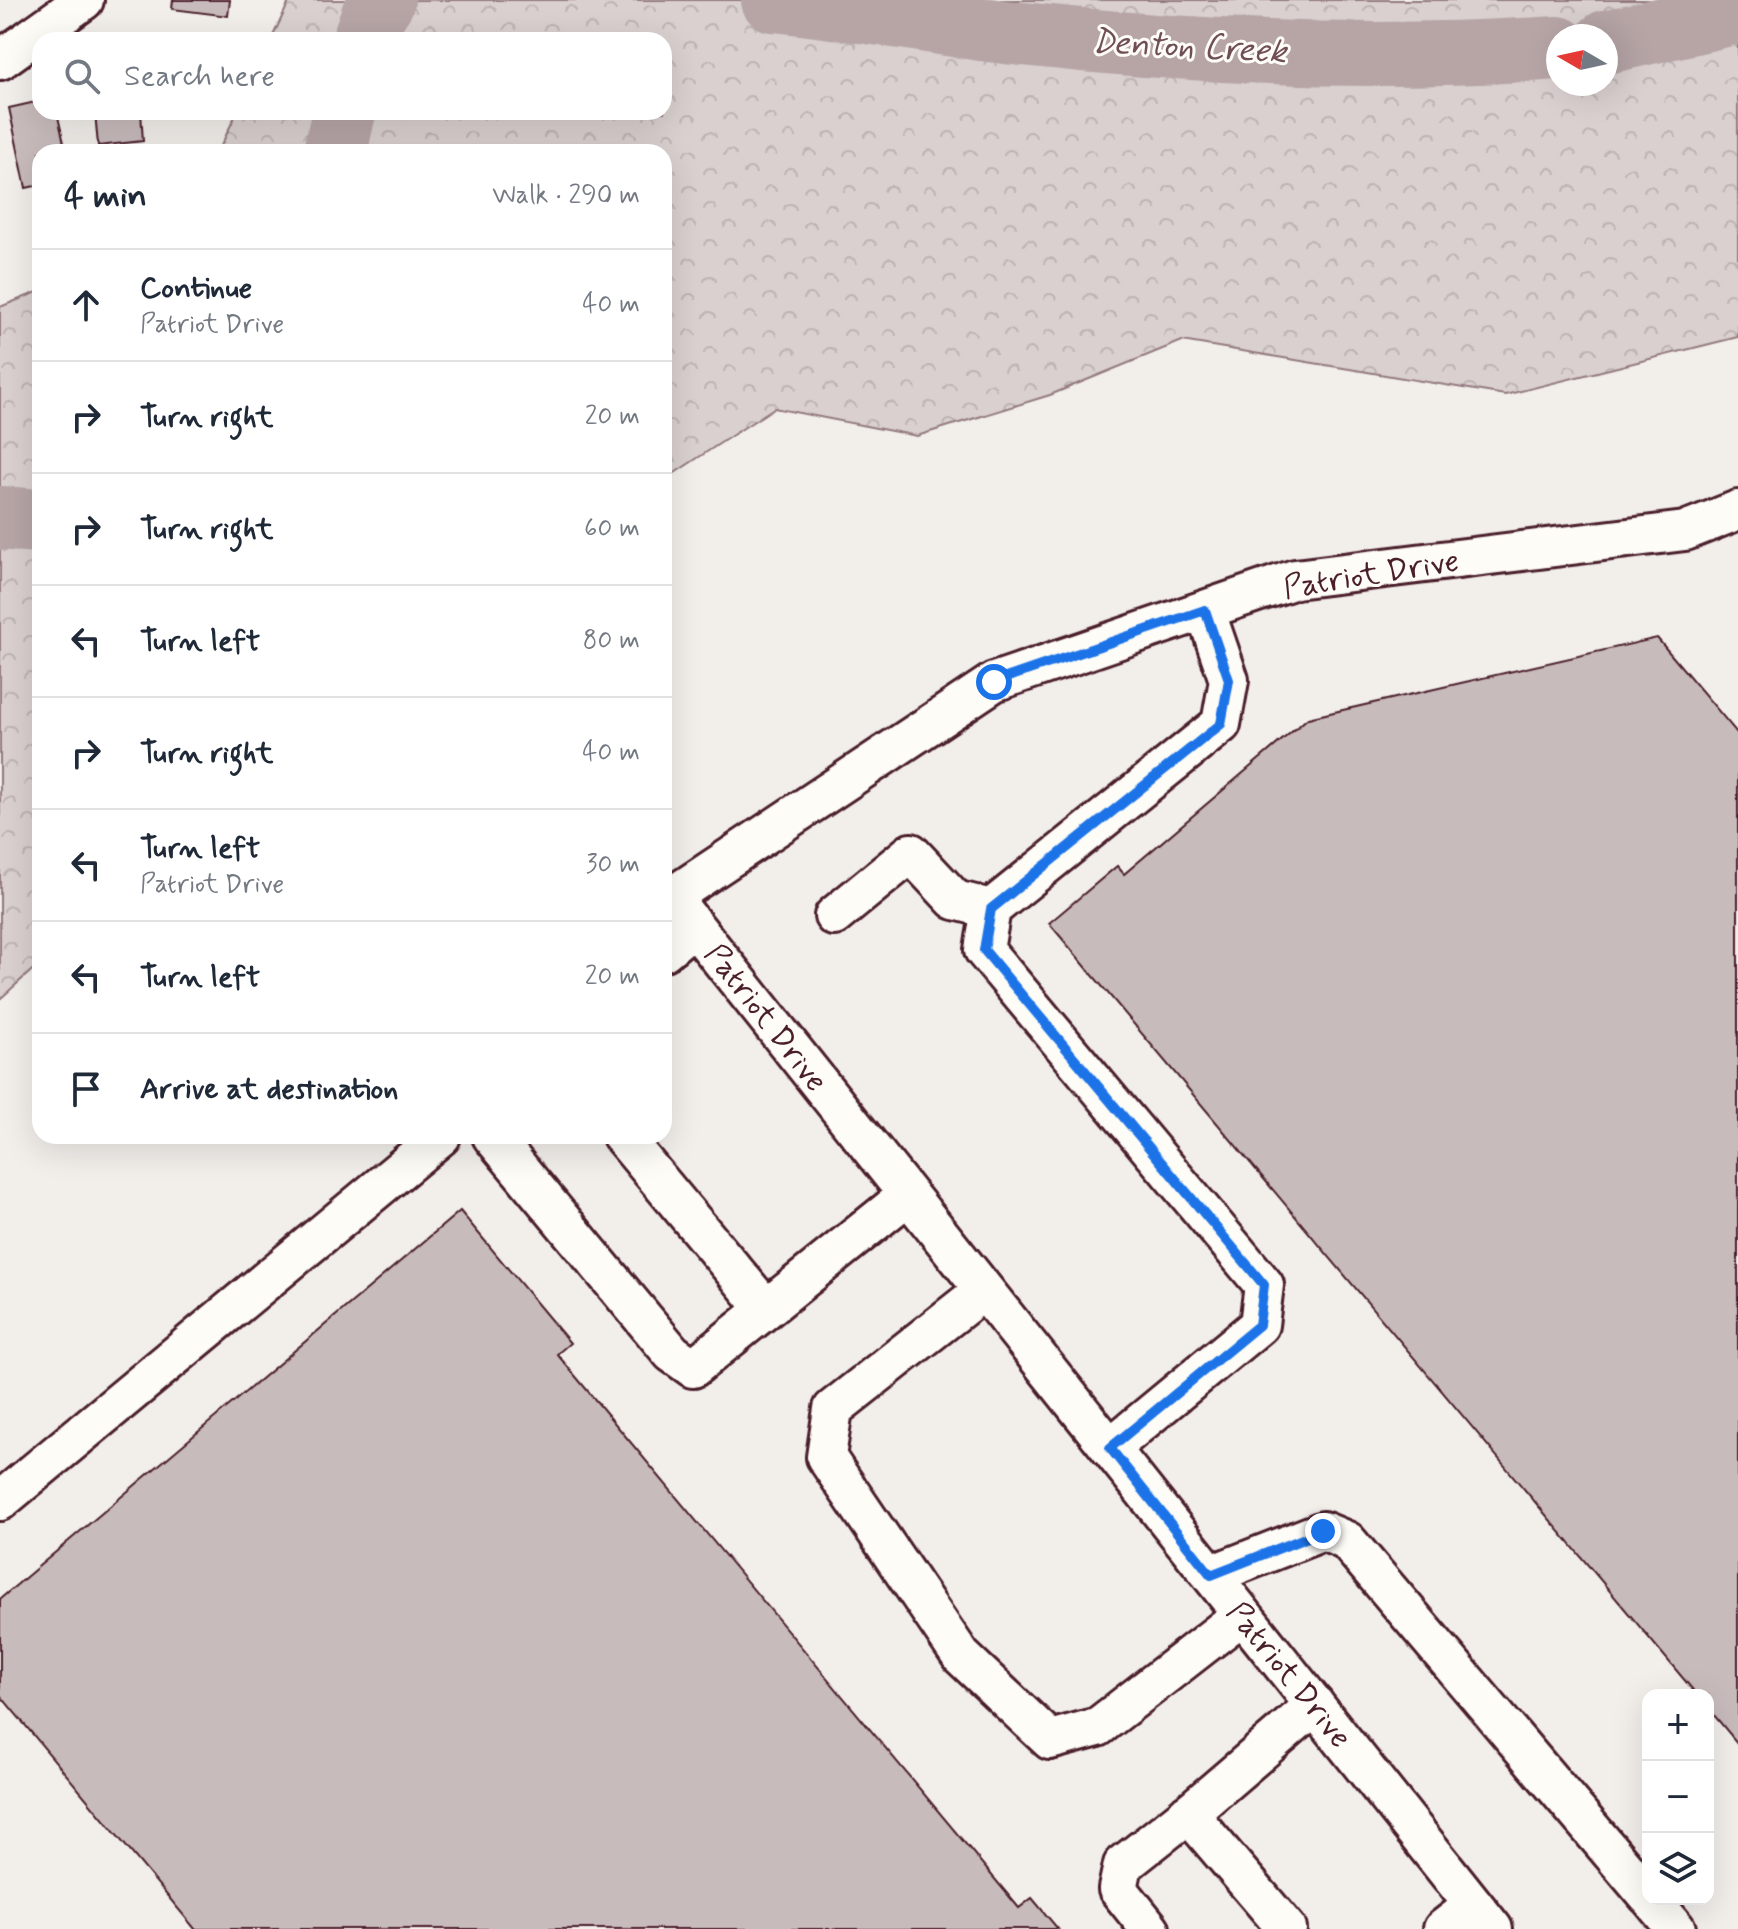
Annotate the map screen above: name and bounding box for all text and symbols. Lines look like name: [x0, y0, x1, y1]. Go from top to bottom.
water label: Denton Creek: [1090, 20, 1289, 75]
north arrow: [1546, 24, 1618, 96]
search box: [32, 32, 672, 120]
icon: search: [60, 54, 104, 98]
text: Search here: [124, 57, 275, 96]
text: 4 min: [64, 174, 147, 219]
text: Walk · 290 m: [492, 179, 640, 213]
text: Continue: [140, 269, 252, 308]
icon: ahead: [64, 283, 108, 327]
text: 40 m: [582, 288, 640, 322]
text: Patriot Drive: [140, 308, 284, 342]
icon: right: [64, 395, 108, 439]
text: Turn right: [140, 398, 273, 437]
text: 20 m: [585, 400, 640, 434]
icon: right: [64, 507, 108, 551]
text: Turn right: [140, 510, 273, 549]
text: 60 m: [584, 512, 640, 546]
street label: Patriot Drive: [1280, 540, 1462, 610]
icon: left: [64, 619, 108, 663]
text: Turn left: [140, 622, 260, 661]
text: 80 m: [583, 624, 640, 658]
route start: [976, 664, 1012, 700]
icon: right: [64, 731, 108, 775]
text: Turn right: [140, 734, 273, 773]
text: 40 m: [582, 736, 640, 770]
text: Turn left: [140, 829, 260, 868]
icon: left: [64, 843, 108, 887]
text: 30 m: [586, 848, 640, 882]
text: Patriot Drive: [140, 868, 284, 902]
street label: Patriot Drive: [694, 935, 837, 1101]
icon: left: [64, 955, 108, 999]
text: Turn left: [140, 958, 260, 997]
text: 20 m: [585, 960, 640, 994]
icon: arrive: [64, 1067, 108, 1111]
text: Arrive at destination: [140, 1070, 398, 1109]
route end: [1305, 1513, 1341, 1549]
street label: Patriot Drive: [1216, 1593, 1361, 1757]
map controls: [1642, 1689, 1714, 1905]
button: +: [1642, 1689, 1714, 1761]
button: −: [1642, 1761, 1714, 1833]
button: layers: [1642, 1833, 1714, 1905]

